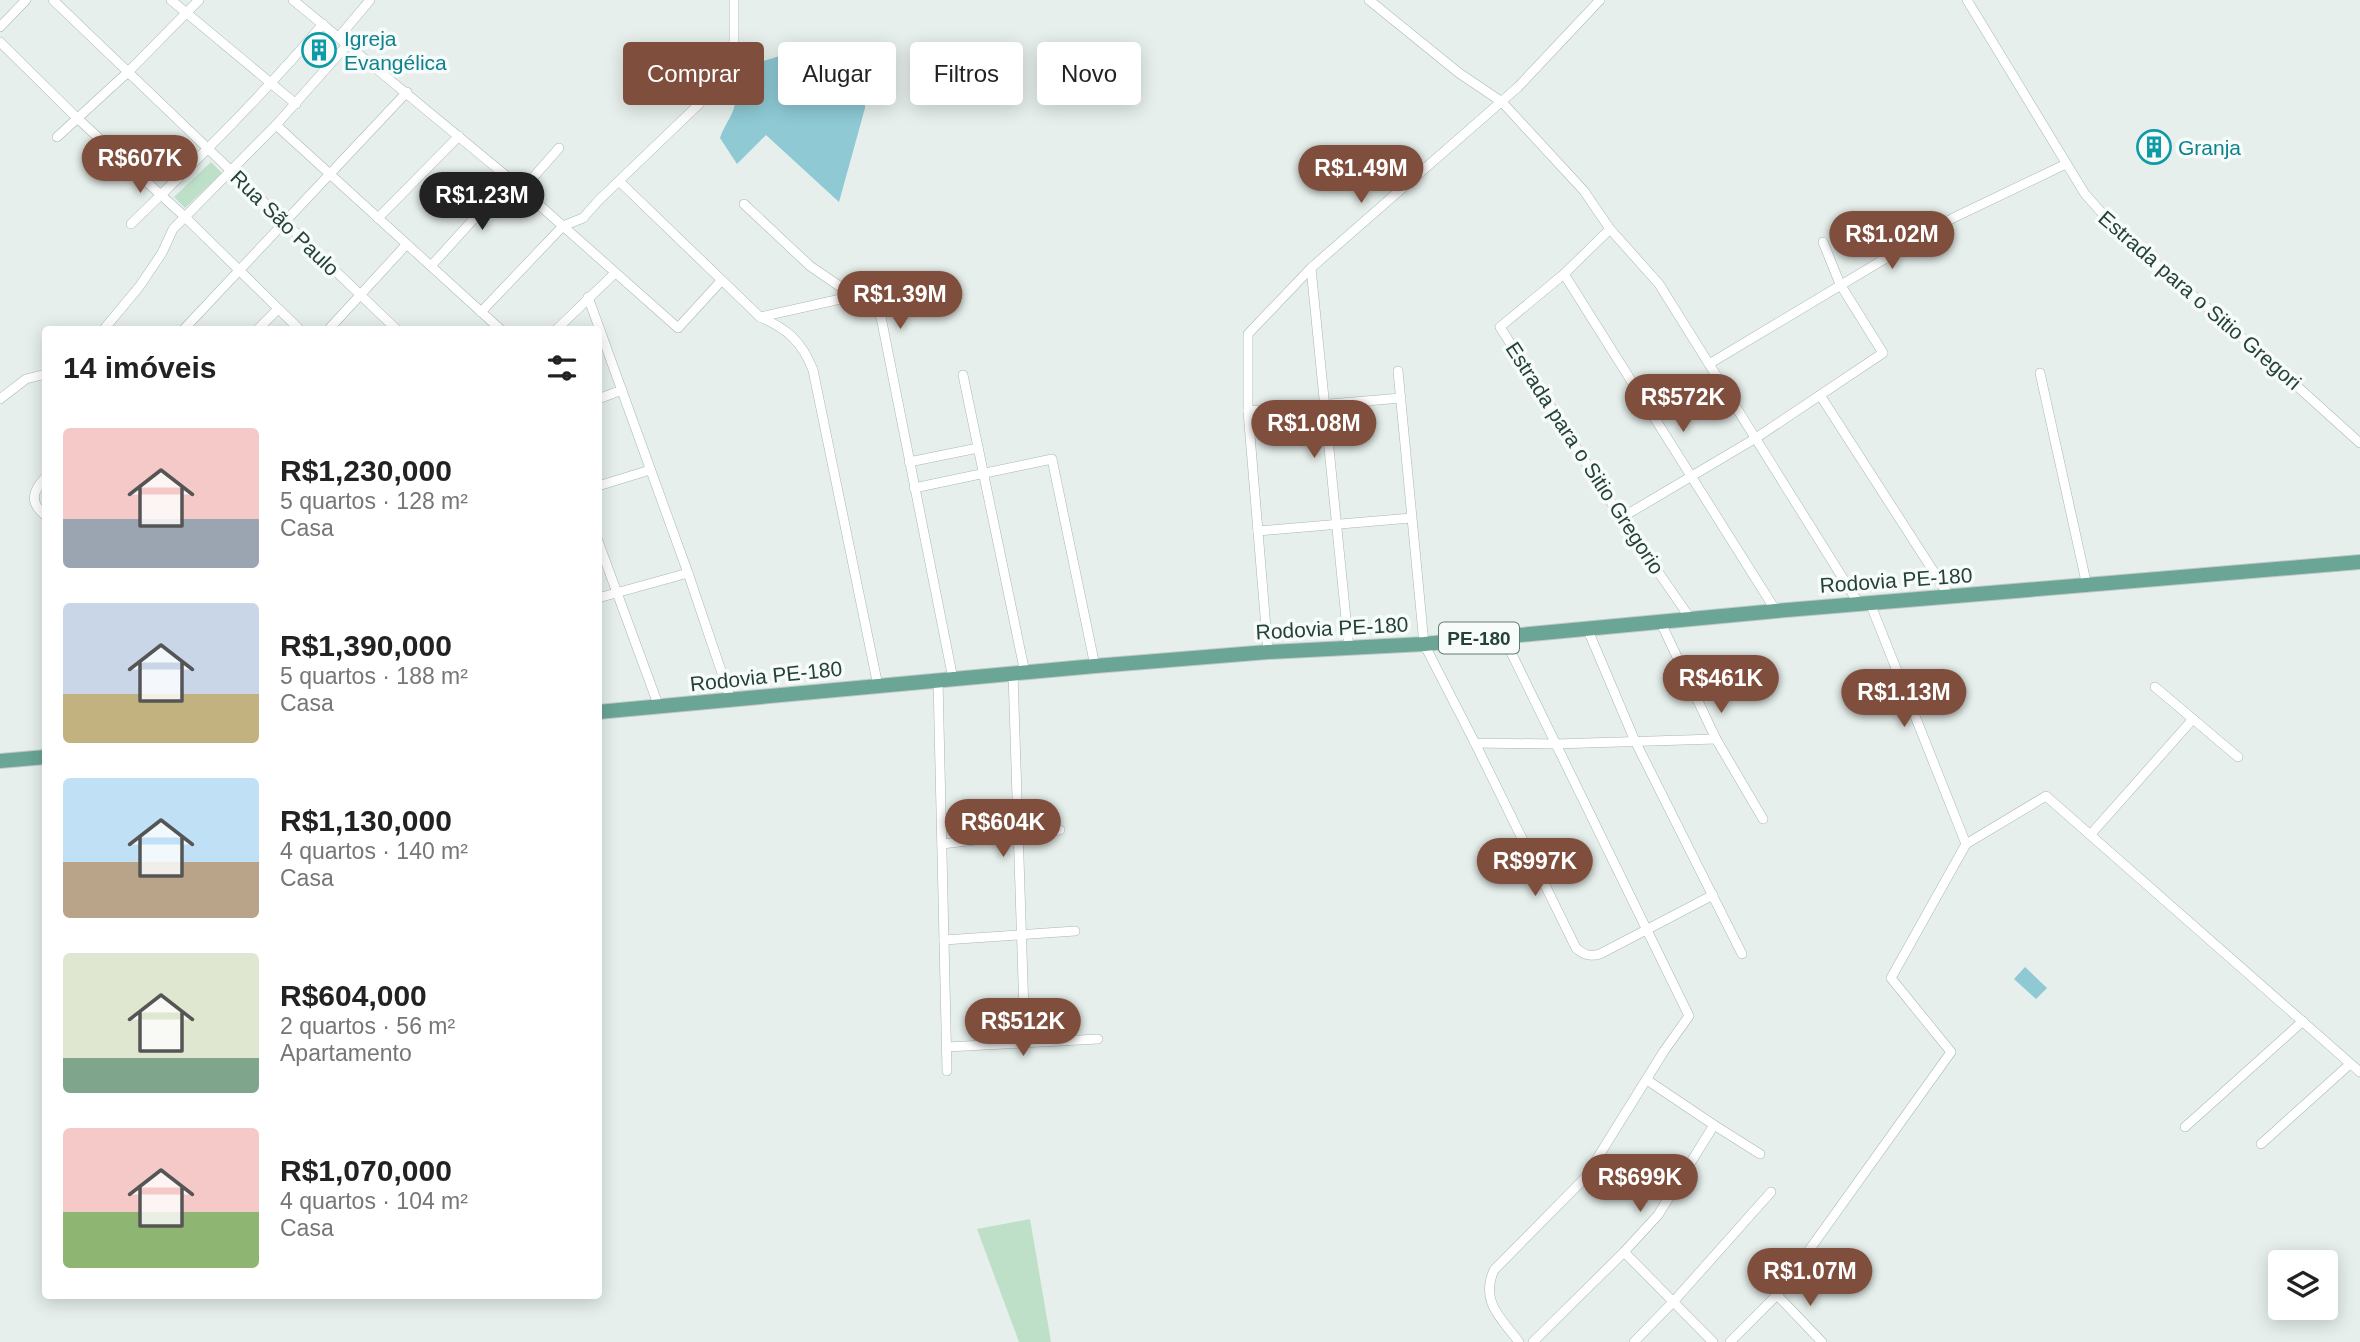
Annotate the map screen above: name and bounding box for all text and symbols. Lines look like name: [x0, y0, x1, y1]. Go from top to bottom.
place label: Igreja Evangélica: [344, 27, 447, 74]
building icon: Igreja Evangélica: [300, 31, 338, 69]
chip: Comprar: [623, 42, 764, 105]
chip: Alugar: [778, 42, 896, 105]
chip: Filtros: [910, 42, 1023, 105]
chip: Novo: [1037, 42, 1141, 105]
building icon: Granja: [2135, 128, 2173, 166]
pin: R$607K: [83, 136, 197, 195]
place label: Granja: [2178, 136, 2241, 159]
text: R$607K: [98, 145, 182, 171]
pin: R$1.49M: [1296, 146, 1426, 205]
text: R$1.49M: [1314, 155, 1408, 181]
street label: Rua São Paulo: [226, 166, 344, 280]
pin: R$1.23M: [417, 173, 547, 232]
text: R$1.23M: [435, 182, 529, 208]
street label: Estrada para o Sitio Gregori: [2094, 206, 2306, 394]
pin: R$1.02M: [1827, 212, 1957, 271]
text: R$1.02M: [1845, 221, 1939, 247]
pin: R$1.39M: [835, 272, 965, 331]
text: R$1.39M: [853, 281, 947, 307]
street label: Estrada para o Sitio Gregorio: [1501, 338, 1669, 578]
icon: filters: [543, 349, 581, 387]
text: 14 imóveis: [63, 351, 216, 384]
pin: R$572K: [1626, 374, 1740, 434]
text: R$572K: [1641, 384, 1725, 410]
pin: R$1.08M: [1249, 400, 1379, 460]
text: R$1.08M: [1267, 410, 1361, 436]
text: R$1,230,000: [280, 454, 452, 487]
icon: home: [119, 456, 203, 540]
text: 5 quartos · 128 m²: [280, 488, 468, 514]
text: Casa: [280, 515, 334, 541]
street label: Rodovia PE-180: [1819, 563, 1973, 597]
street label: Rodovia PE-180: [1255, 613, 1409, 643]
road number: PE-180: [1439, 622, 1519, 653]
text: R$1,390,000: [280, 629, 452, 662]
icon: home: [119, 631, 203, 715]
pin: R$461K: [1664, 656, 1778, 715]
street label: Rodovia PE-180: [689, 657, 843, 695]
text: 5 quartos · 188 m²: [280, 663, 468, 689]
text: R$461K: [1679, 665, 1763, 691]
pin: R$1.13M: [1839, 670, 1969, 729]
text: R$1.13M: [1857, 679, 1951, 705]
text: Casa: [280, 690, 334, 716]
pin: R$604K: [946, 800, 1060, 859]
text: R$1,130,000: [280, 804, 452, 837]
icon: home: [119, 806, 203, 890]
text: R$604K: [961, 809, 1045, 835]
text: 4 quartos · 140 m²: [280, 838, 468, 864]
pin: R$997K: [1478, 838, 1592, 898]
text: R$997K: [1493, 848, 1577, 874]
text: Casa: [280, 865, 334, 891]
text: R$604,000: [280, 979, 427, 1012]
icon: home: [119, 981, 203, 1065]
pin: R$512K: [966, 998, 1080, 1058]
text: R$512K: [981, 1008, 1065, 1034]
text: 2 quartos · 56 m²: [280, 1013, 455, 1039]
text: Apartamento: [280, 1040, 412, 1066]
text: R$1,070,000: [280, 1154, 452, 1187]
pin: R$699K: [1583, 1154, 1697, 1214]
icon: home: [119, 1156, 203, 1240]
text: R$699K: [1598, 1164, 1682, 1190]
text: 4 quartos · 104 m²: [280, 1188, 468, 1214]
text: Casa: [280, 1215, 334, 1241]
pin: R$1.07M: [1745, 1248, 1875, 1308]
map controls: [2268, 1250, 2338, 1320]
button: layers: [2268, 1250, 2338, 1320]
text: R$1.07M: [1763, 1258, 1857, 1284]

